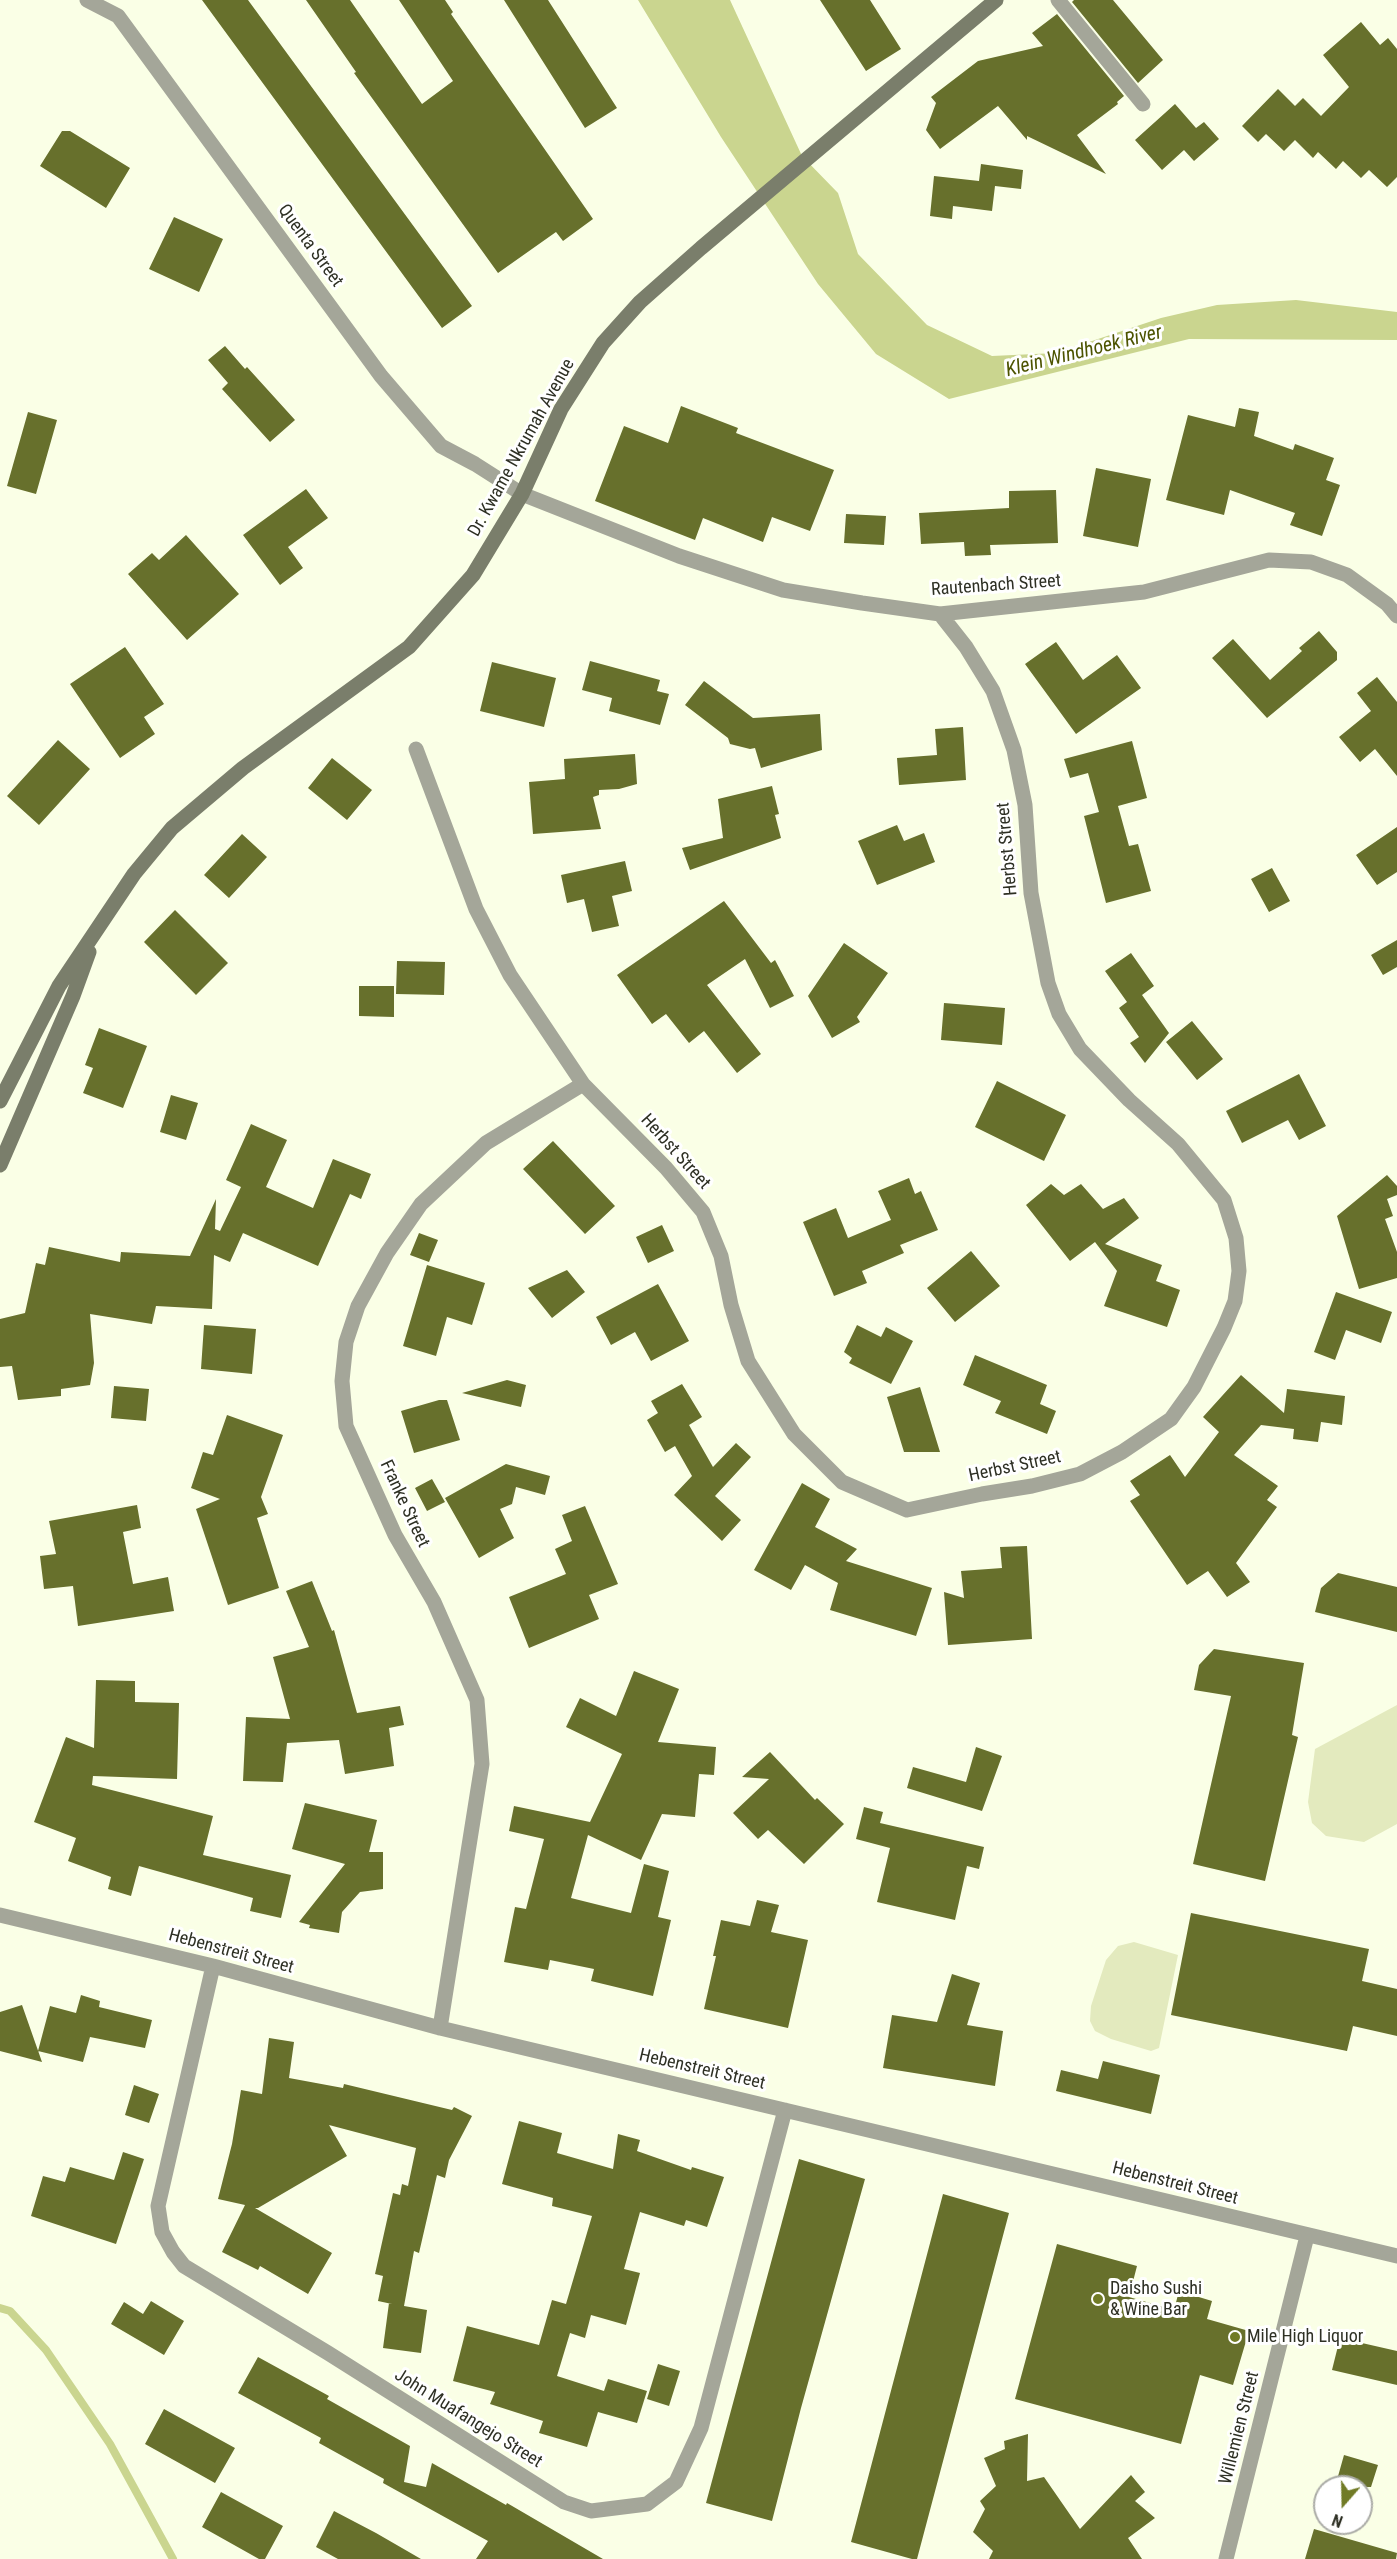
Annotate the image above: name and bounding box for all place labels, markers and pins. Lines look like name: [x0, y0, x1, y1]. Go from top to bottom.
place label: Daisho Sushi & Wine Bar: [1110, 2278, 1202, 2320]
marker: Daisho Sushi & Wine Bar: [1091, 2292, 1105, 2306]
place label: Mile High Liquor: [1247, 2326, 1363, 2348]
marker: Mile High Liquor: [1228, 2330, 1242, 2344]

